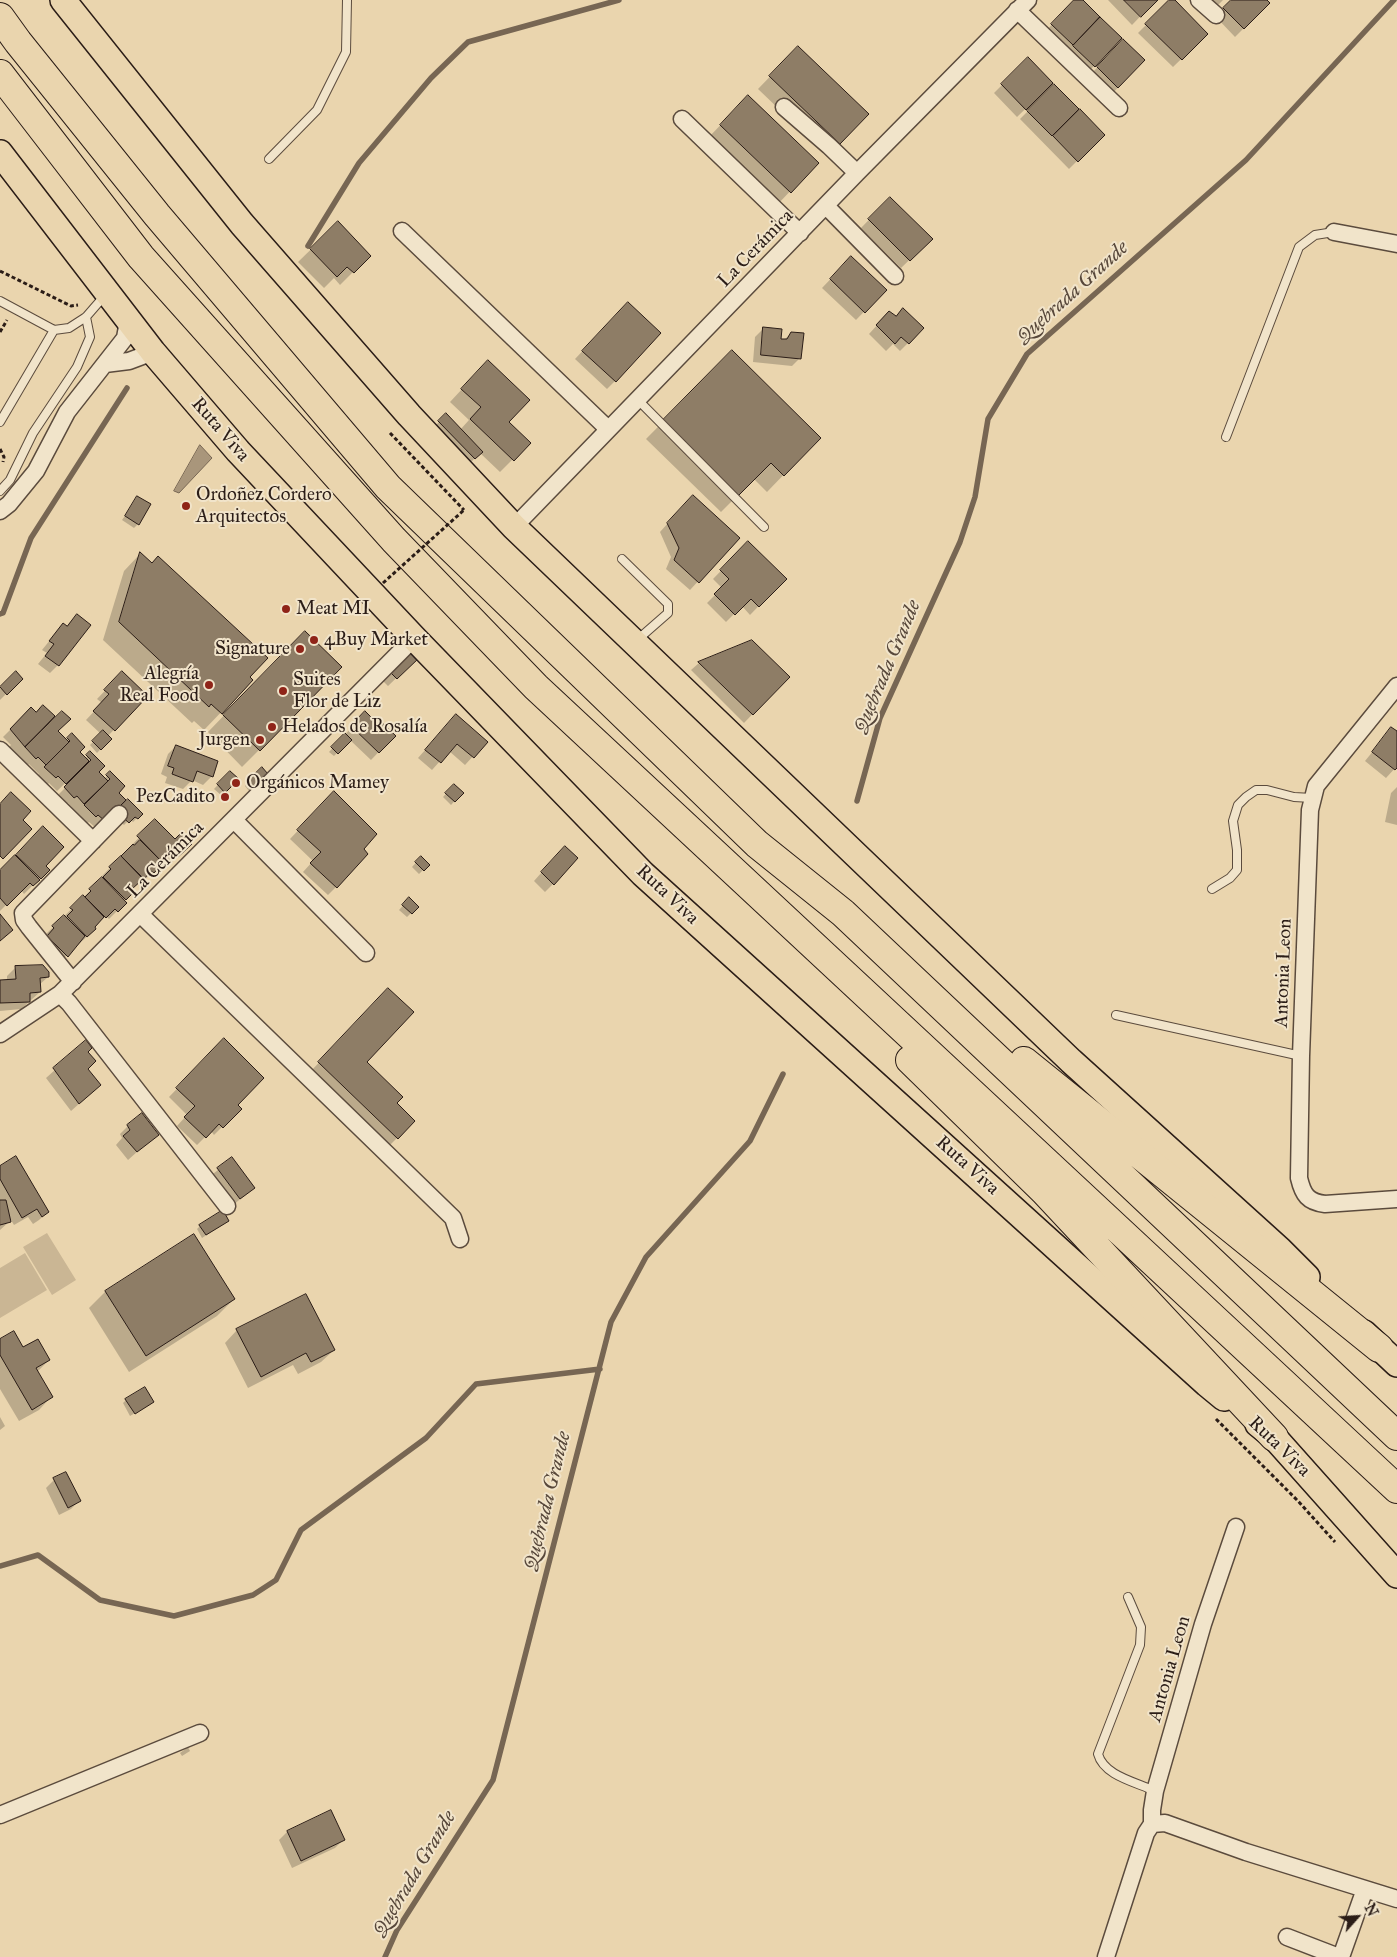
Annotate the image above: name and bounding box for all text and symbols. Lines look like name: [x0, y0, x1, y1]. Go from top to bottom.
street label: La Cerámica: [713, 205, 799, 293]
water label: Quebrada Grande: [1012, 237, 1134, 349]
street label: Ruta Viva: [186, 393, 254, 467]
place label: Ordoñez Cordero Arquitectos: [196, 484, 332, 528]
marker: Ordoñez Cordero Arquitectos: [180, 500, 192, 512]
water label: Quebrada Grande: [849, 597, 927, 737]
place label: Meat MI: [296, 598, 370, 620]
marker: Meat MI: [280, 603, 292, 615]
place label: 4Buy Market: [324, 629, 428, 651]
marker: 4Buy Market: [308, 634, 320, 646]
place label: Signature: [215, 638, 290, 660]
marker: Signature: [294, 643, 306, 655]
place label: Alegría Real Food: [120, 663, 199, 707]
place label: Suites Flor de Liz: [293, 669, 381, 713]
marker: Alegría Real Food: [203, 679, 215, 691]
marker: Suites Flor de Liz: [277, 685, 289, 697]
place label: Helados de Rosalía: [282, 716, 427, 738]
marker: Helados de Rosalía: [266, 721, 278, 733]
place label: Jurgen: [198, 729, 250, 751]
marker: Jurgen: [254, 734, 266, 746]
place label: Orgánicos Mamey: [246, 772, 389, 794]
marker: Orgánicos Mamey: [230, 777, 242, 789]
place label: PezCadito: [136, 786, 215, 808]
marker: PezCadito: [219, 791, 231, 803]
street label: La Cerámica: [123, 817, 209, 903]
street label: Ruta Viva: [631, 860, 703, 930]
street label: Antonia Leon: [1271, 918, 1297, 1028]
street label: Ruta Viva: [931, 1132, 1003, 1200]
street label: Ruta Viva: [1243, 1412, 1315, 1482]
water label: Quebrada Grande: [519, 1429, 577, 1573]
street label: Antonia Leon: [1144, 1613, 1196, 1725]
water label: Quebrada Grande: [368, 1807, 462, 1941]
north arrow: [1332, 1892, 1382, 1942]
text: N: [1361, 1901, 1381, 1919]

